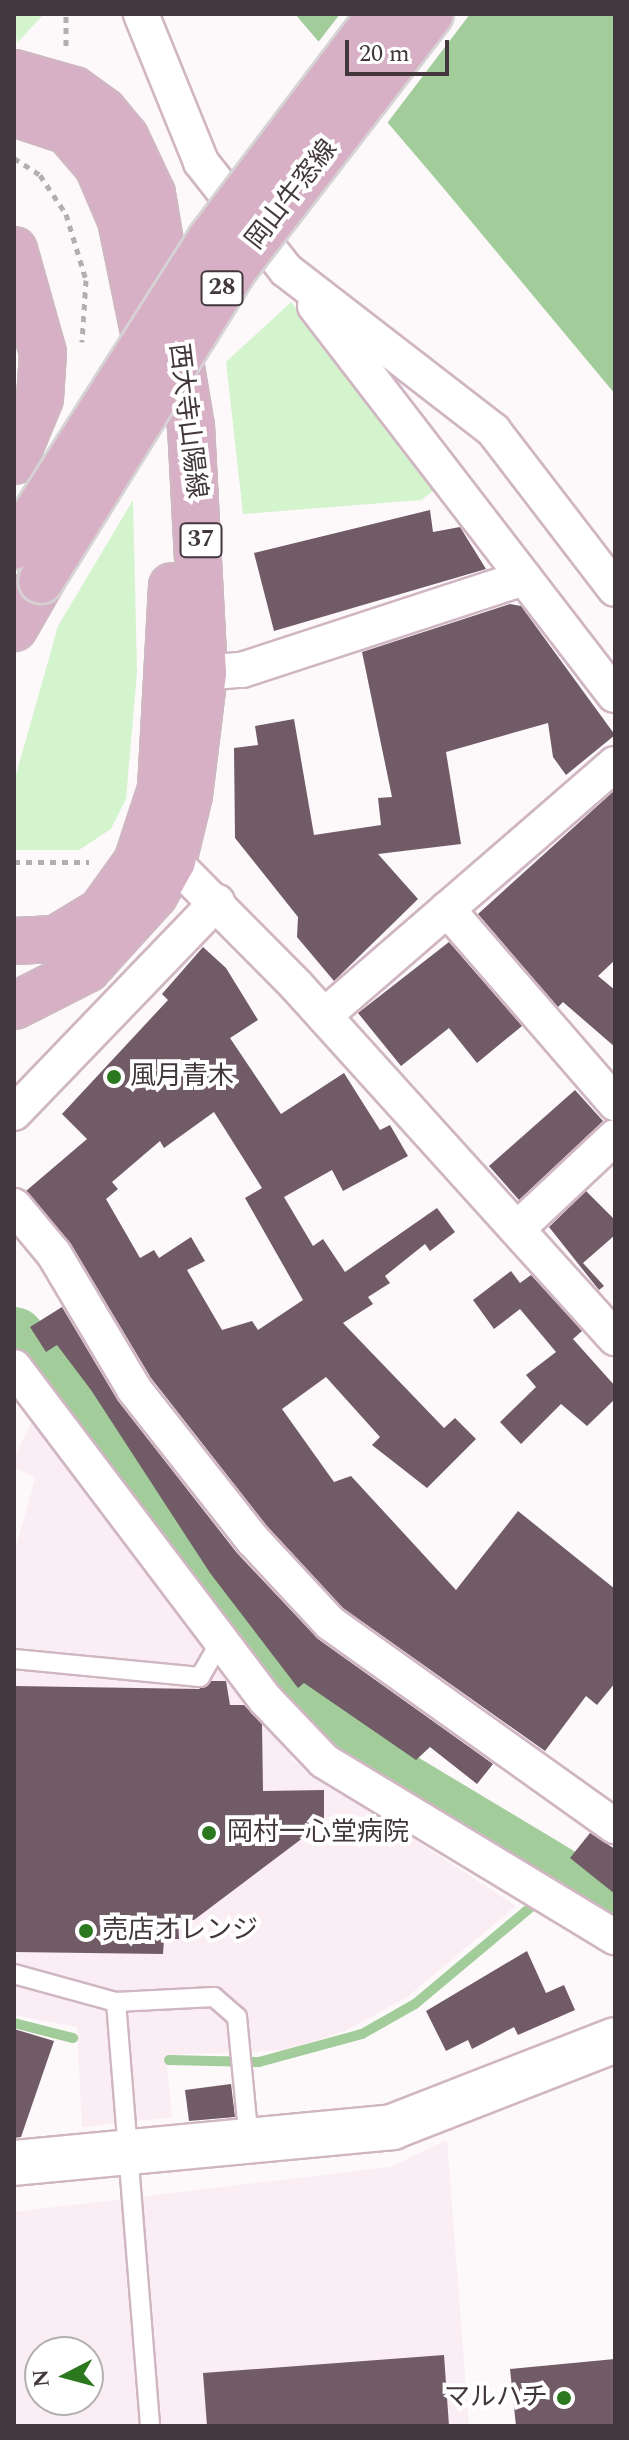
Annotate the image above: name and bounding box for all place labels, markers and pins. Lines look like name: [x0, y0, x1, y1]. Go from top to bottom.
place label: 風月青木: [130, 1061, 234, 1093]
marker: 風月青木: [105, 1068, 123, 1086]
place label: 岡村一心堂病院: [227, 1817, 409, 1849]
marker: 岡村一心堂病院: [198, 1822, 220, 1844]
place label: 売店オレンジ: [102, 1915, 258, 1947]
marker: 売店オレンジ: [77, 1922, 95, 1940]
place label: マルハチ: [444, 2382, 548, 2414]
marker: マルハチ: [555, 2389, 573, 2407]

